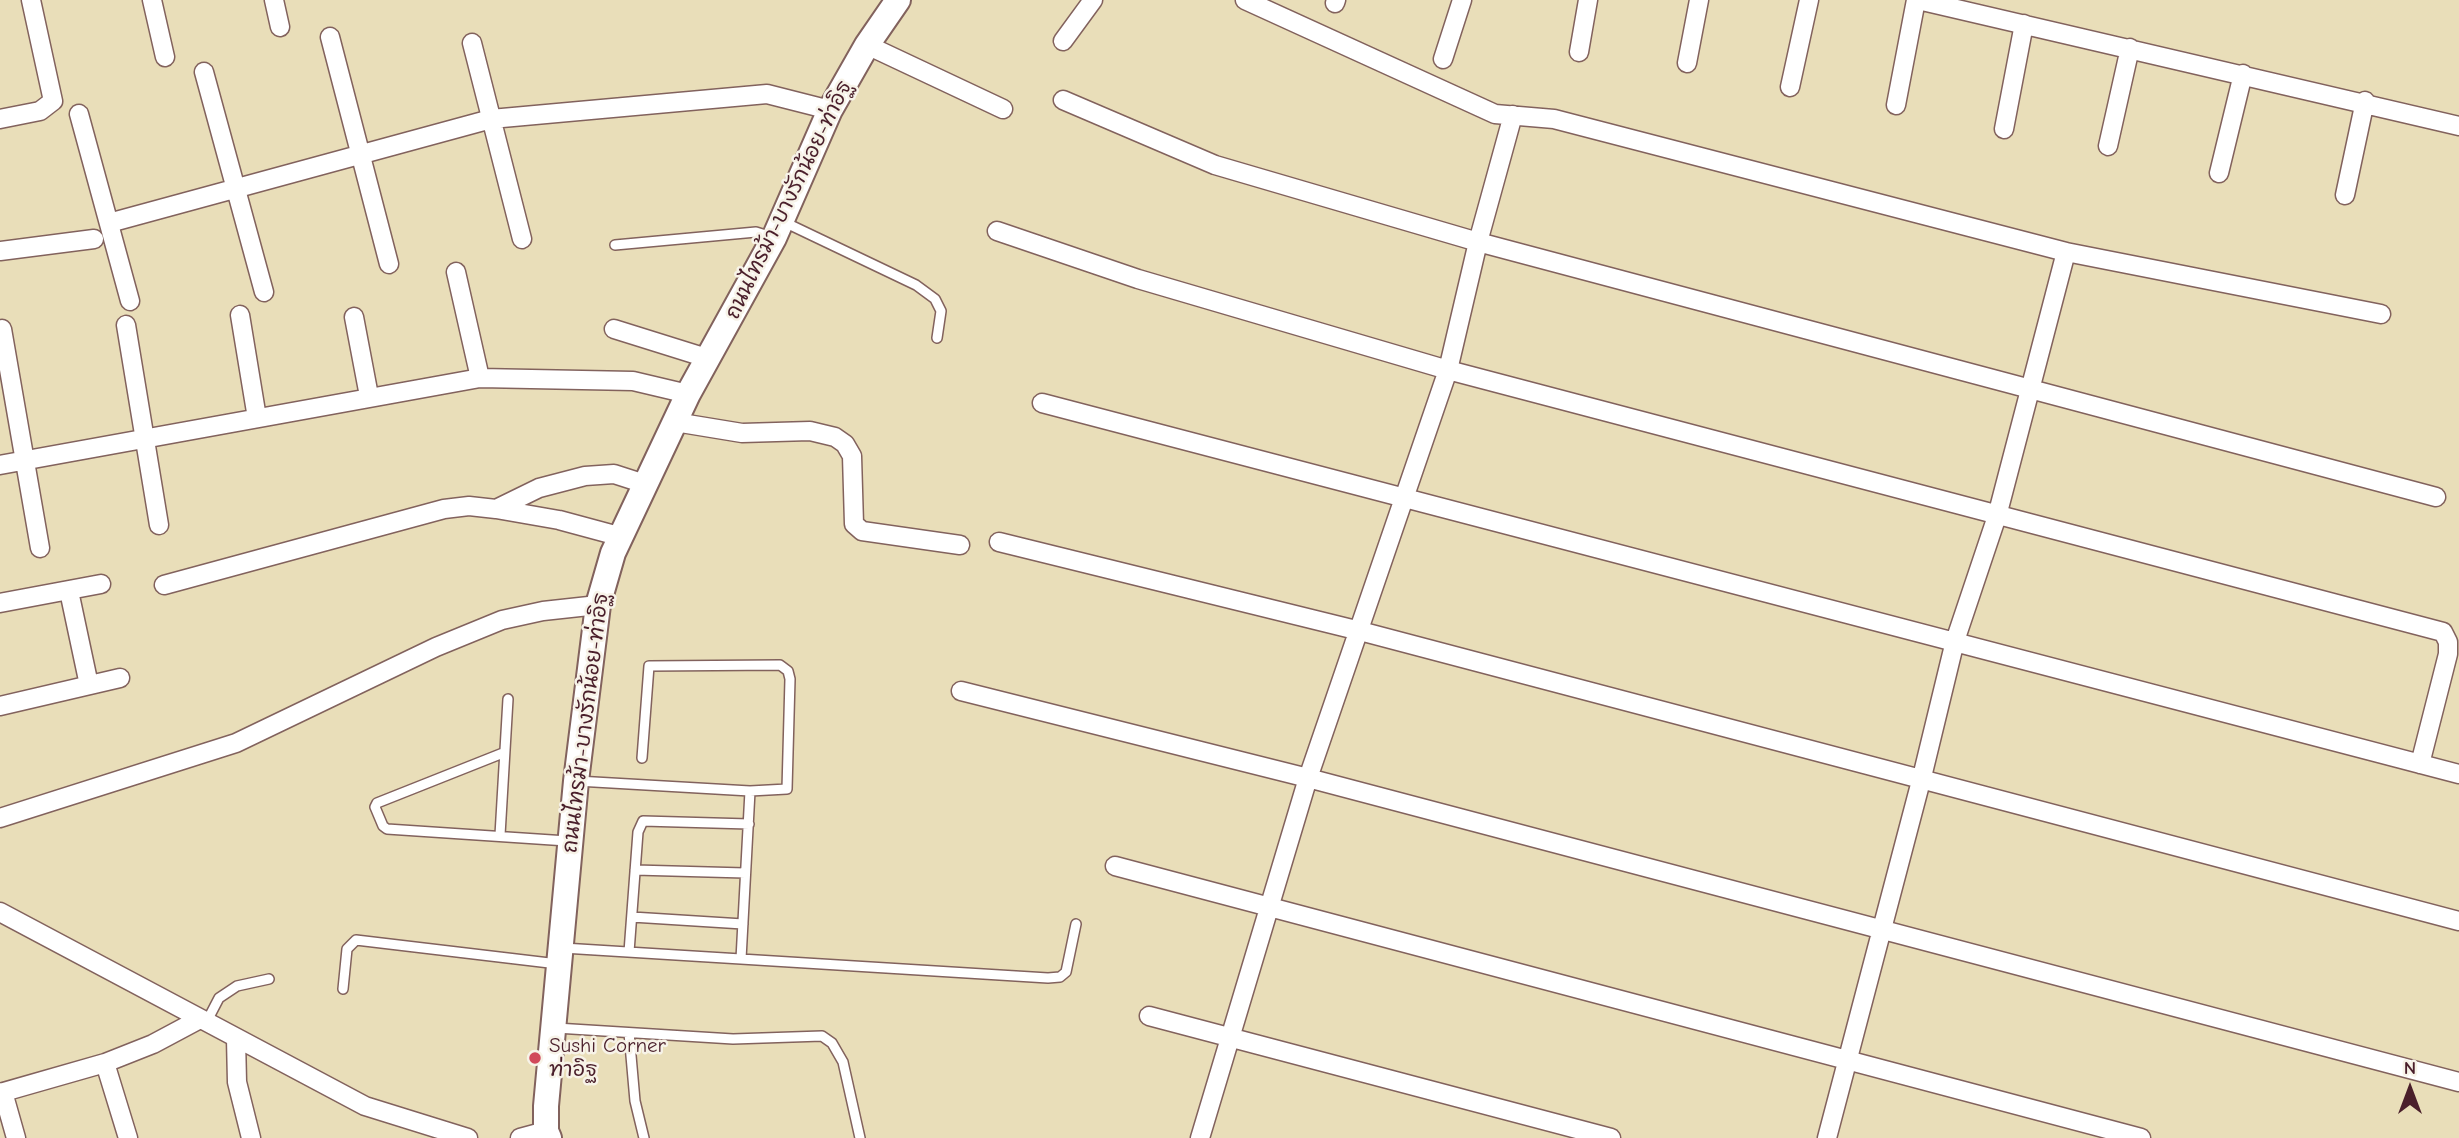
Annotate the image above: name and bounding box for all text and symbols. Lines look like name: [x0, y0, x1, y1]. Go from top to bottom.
street label: ถนนไทรม้า-บางรักน้อย-ท่าอิฐ: [720, 77, 858, 323]
street label: ถนนไทรม้า-บางรักน้อย-ท่าอิฐ: [558, 591, 614, 855]
place label: Sushi Corner ท่าอิฐ: [549, 1033, 666, 1083]
marker: Sushi Corner ท่าอิฐ: [527, 1050, 543, 1066]
north arrow: [2375, 1054, 2445, 1124]
text: N: [2404, 1057, 2416, 1079]

